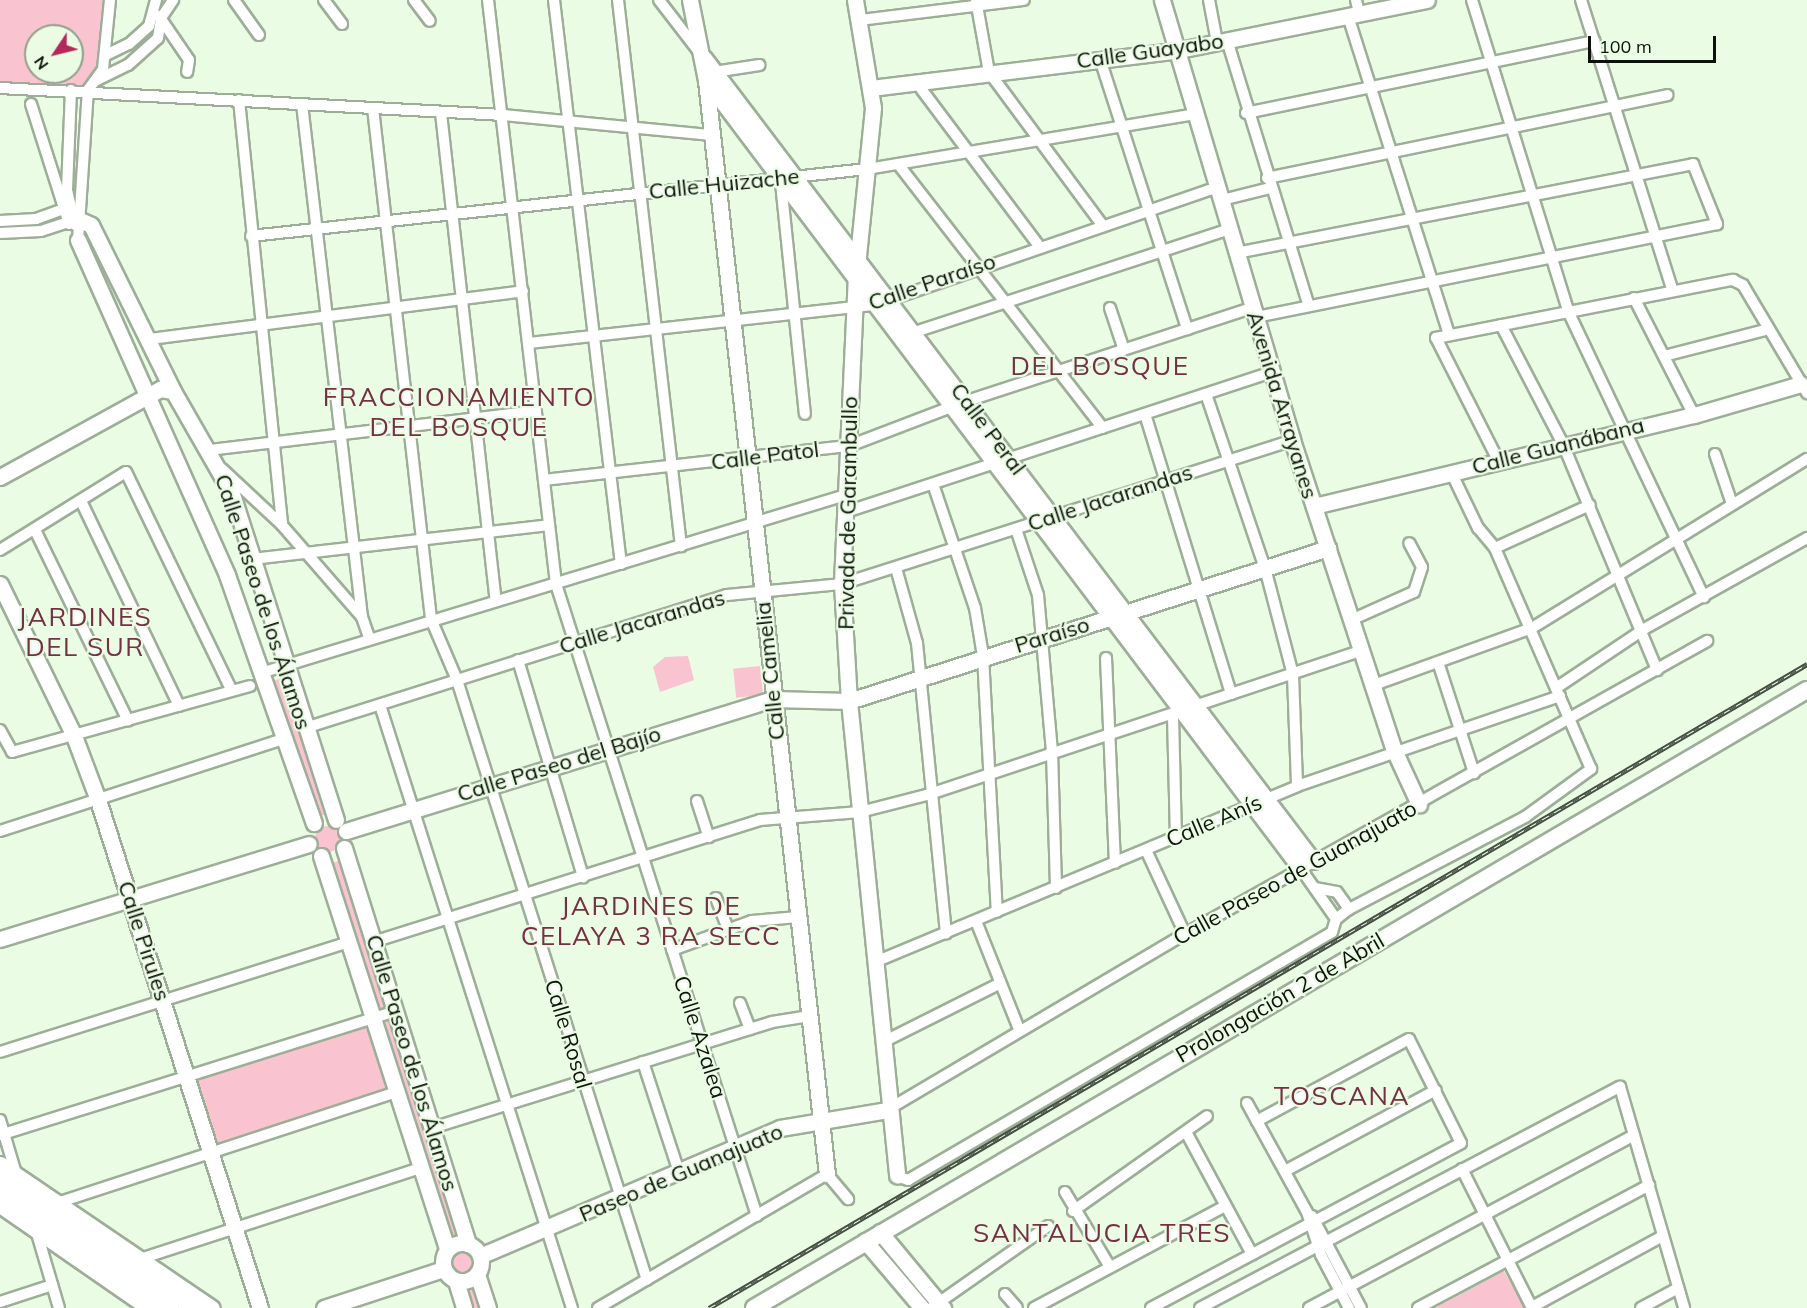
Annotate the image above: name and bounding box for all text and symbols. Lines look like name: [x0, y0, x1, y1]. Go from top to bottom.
north arrow: [24, 24, 84, 84]
scale bar: [1591, 24, 1718, 62]
street label: Calle Guayabo: [1075, 28, 1225, 74]
text: 100 m: [1599, 35, 1652, 58]
text: N: [29, 52, 53, 74]
street label: Calle Huizache: [647, 163, 801, 205]
street label: Calle Paraíso: [865, 248, 999, 316]
street label: Avenida Arrayanes: [1241, 308, 1323, 502]
district label: DEL BOSQUE: [1011, 350, 1189, 382]
street label: Calle Peral: [945, 378, 1031, 480]
district label: FRACCIONAMIENTO DEL BOSQUE: [323, 381, 595, 442]
street label: Privada de Garambullo: [833, 396, 863, 630]
street label: Calle Guanábana: [1469, 412, 1647, 480]
street label: Calle Patol: [710, 436, 820, 476]
street label: Calle Jacarandas: [1024, 459, 1196, 537]
street label: Calle Paseo de los Álamos: [209, 471, 317, 733]
street label: Calle Jacarandas: [556, 584, 728, 660]
district label: JARDINES DEL SUR: [18, 601, 152, 662]
street label: Calle Camelia: [750, 601, 790, 741]
street label: Paraíso: [1011, 611, 1093, 659]
street label: Calle Paseo del Bajío: [454, 720, 664, 808]
street label: Calle Anís: [1162, 789, 1266, 853]
street label: Calle Paseo de Guanajuato: [1169, 795, 1421, 951]
street label: Calle Pirules: [112, 878, 176, 1004]
district label: JARDINES DE CELAYA 3 RA SECC: [521, 890, 781, 952]
street label: Prolongación 2 de Abril: [1171, 927, 1389, 1069]
street label: Calle Paseo de los Álamos: [360, 931, 464, 1195]
street label: Calle Azalea: [668, 972, 732, 1102]
street label: Calle Rosal: [539, 976, 597, 1092]
district label: TOSCANA: [1274, 1080, 1410, 1112]
street label: Paseo de Guanajuato: [575, 1118, 787, 1228]
district label: SANTALUCIA TRES: [973, 1217, 1231, 1249]

